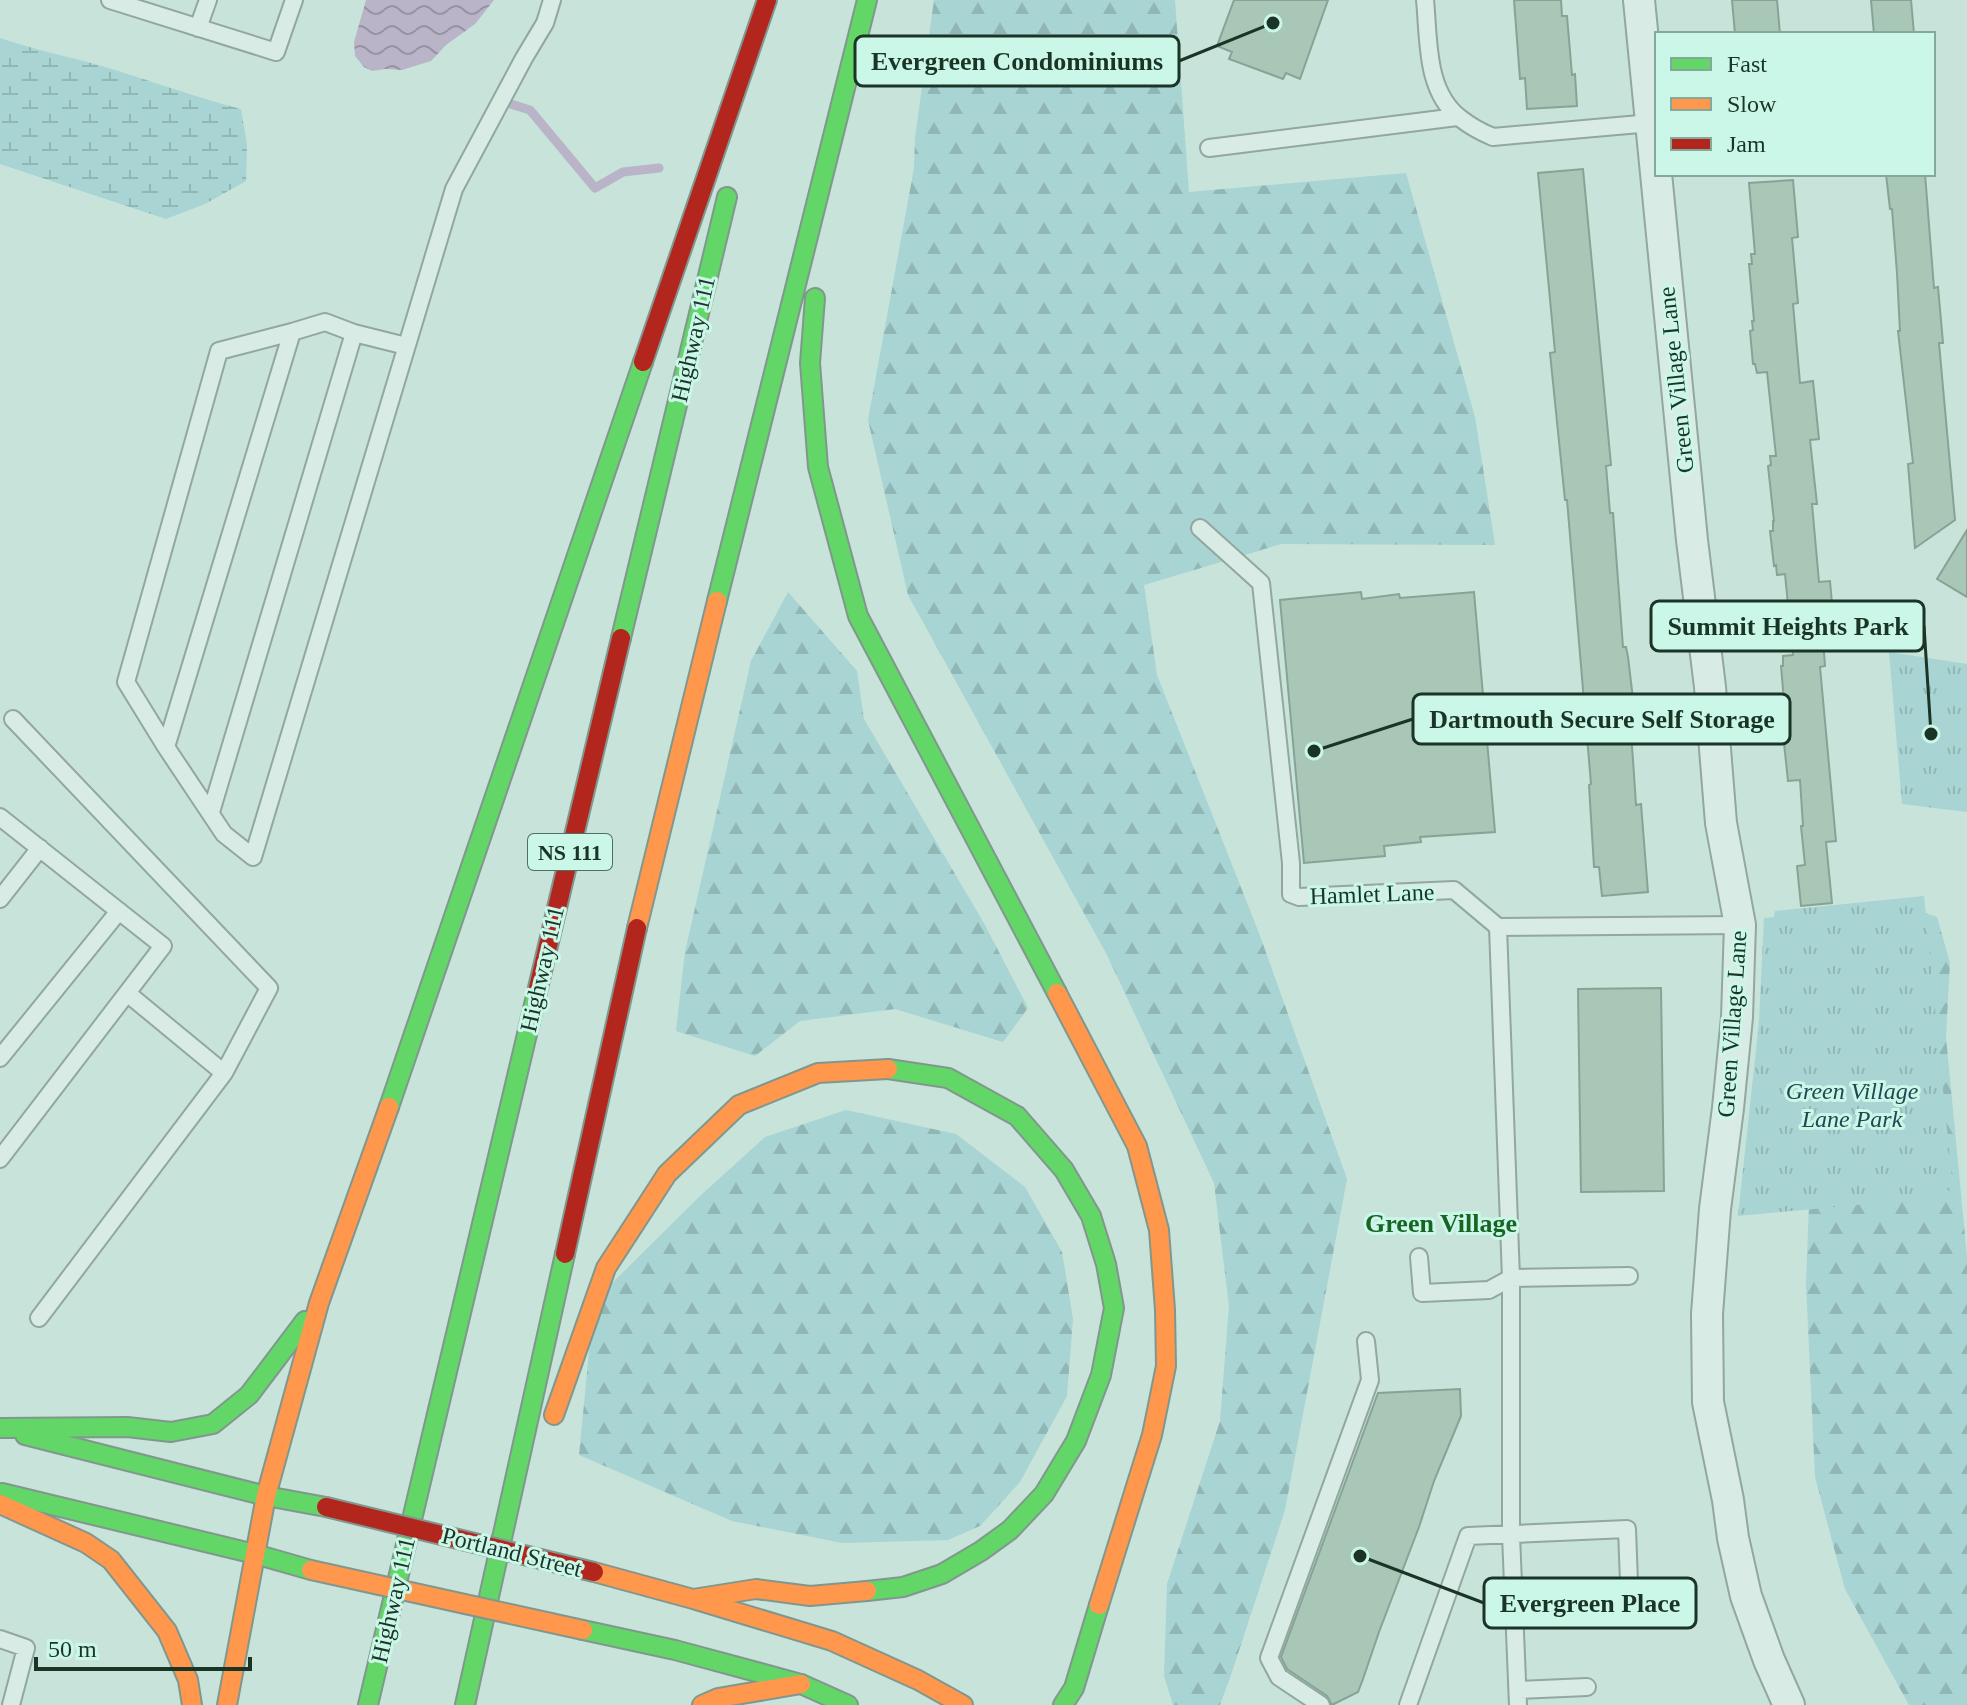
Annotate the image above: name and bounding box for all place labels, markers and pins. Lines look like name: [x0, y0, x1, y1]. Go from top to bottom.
callout: Evergreen Condominiums: [855, 36, 1179, 86]
callout: Summit Heights Park: [1651, 601, 1924, 651]
callout: Dartmouth Secure Self Storage: [1413, 694, 1790, 744]
callout: Evergreen Place: [1484, 1578, 1696, 1628]

